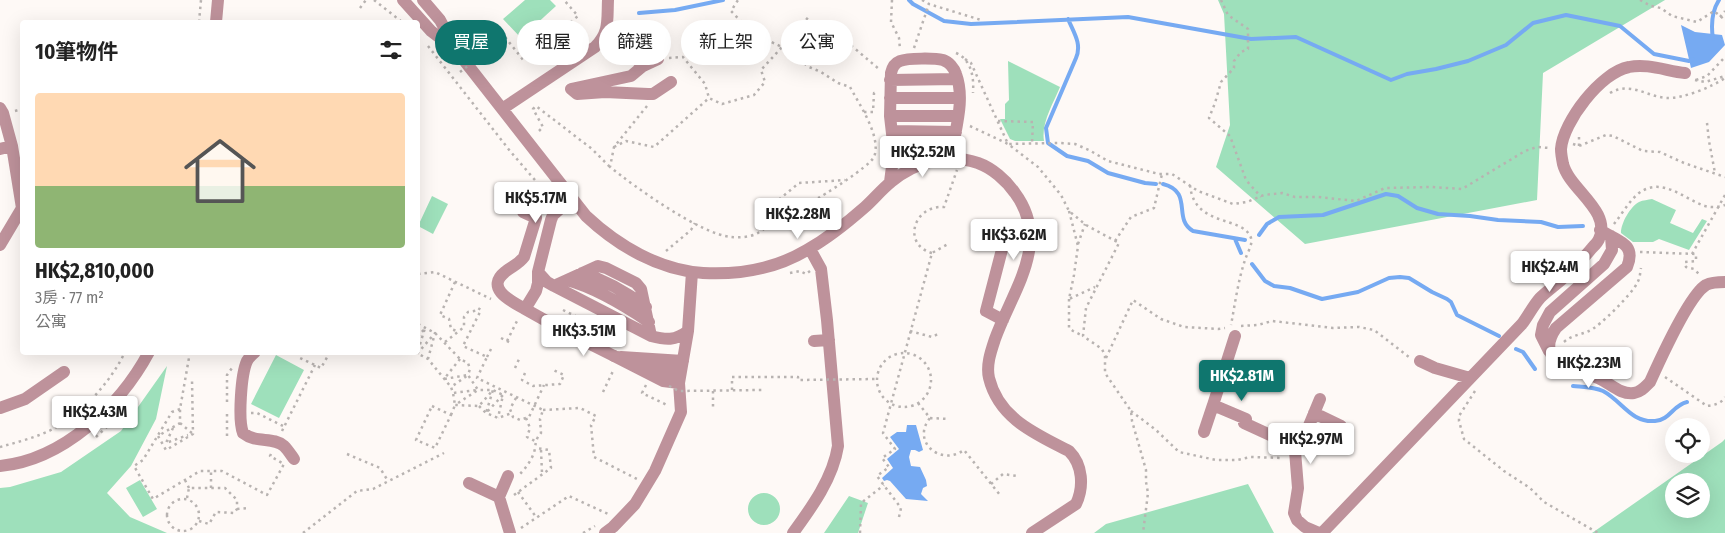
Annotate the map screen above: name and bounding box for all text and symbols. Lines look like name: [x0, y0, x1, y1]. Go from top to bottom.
chip: 買屋: [435, 20, 507, 65]
chip: 租屋: [517, 20, 589, 65]
chip: 篩選: [599, 20, 671, 65]
chip: 新上架: [681, 20, 771, 65]
chip: 公寓: [781, 20, 853, 65]
icon: filters: [377, 36, 405, 64]
text: 10筆物件: [35, 39, 118, 65]
icon: home: [175, 126, 265, 216]
pin: HK$2.52M: [871, 136, 975, 178]
text: HK$2.52M: [891, 142, 955, 161]
pin: HK$5.17M: [484, 182, 588, 224]
text: HK$5.17M: [505, 188, 567, 207]
pin: HK$2.28M: [746, 198, 850, 240]
text: HK$2.28M: [765, 204, 831, 223]
pin: HK$3.62M: [962, 218, 1066, 261]
text: HK$3.62M: [982, 225, 1046, 244]
pin: HK$2.4M: [1504, 250, 1596, 293]
text: HK$2.4M: [1521, 257, 1579, 276]
text: HK$2,810,000: [35, 258, 154, 284]
text: 3房 · 77 m²: [35, 288, 104, 307]
text: 公寓: [35, 312, 67, 331]
pin: HK$3.51M: [532, 314, 636, 357]
text: HK$3.51M: [552, 321, 616, 340]
pin: HK$2.23M: [1537, 346, 1641, 389]
text: HK$2.23M: [1557, 353, 1621, 372]
pin: HK$2.81M: [1190, 360, 1294, 402]
text: HK$2.81M: [1210, 366, 1274, 385]
pin: HK$2.43M: [43, 396, 147, 438]
text: HK$2.43M: [63, 402, 127, 421]
map controls: [1665, 418, 1710, 518]
button: locate: [1665, 418, 1710, 463]
pin: HK$2.97M: [1259, 422, 1363, 465]
text: HK$2.97M: [1279, 429, 1343, 448]
button: layers: [1665, 473, 1710, 518]

